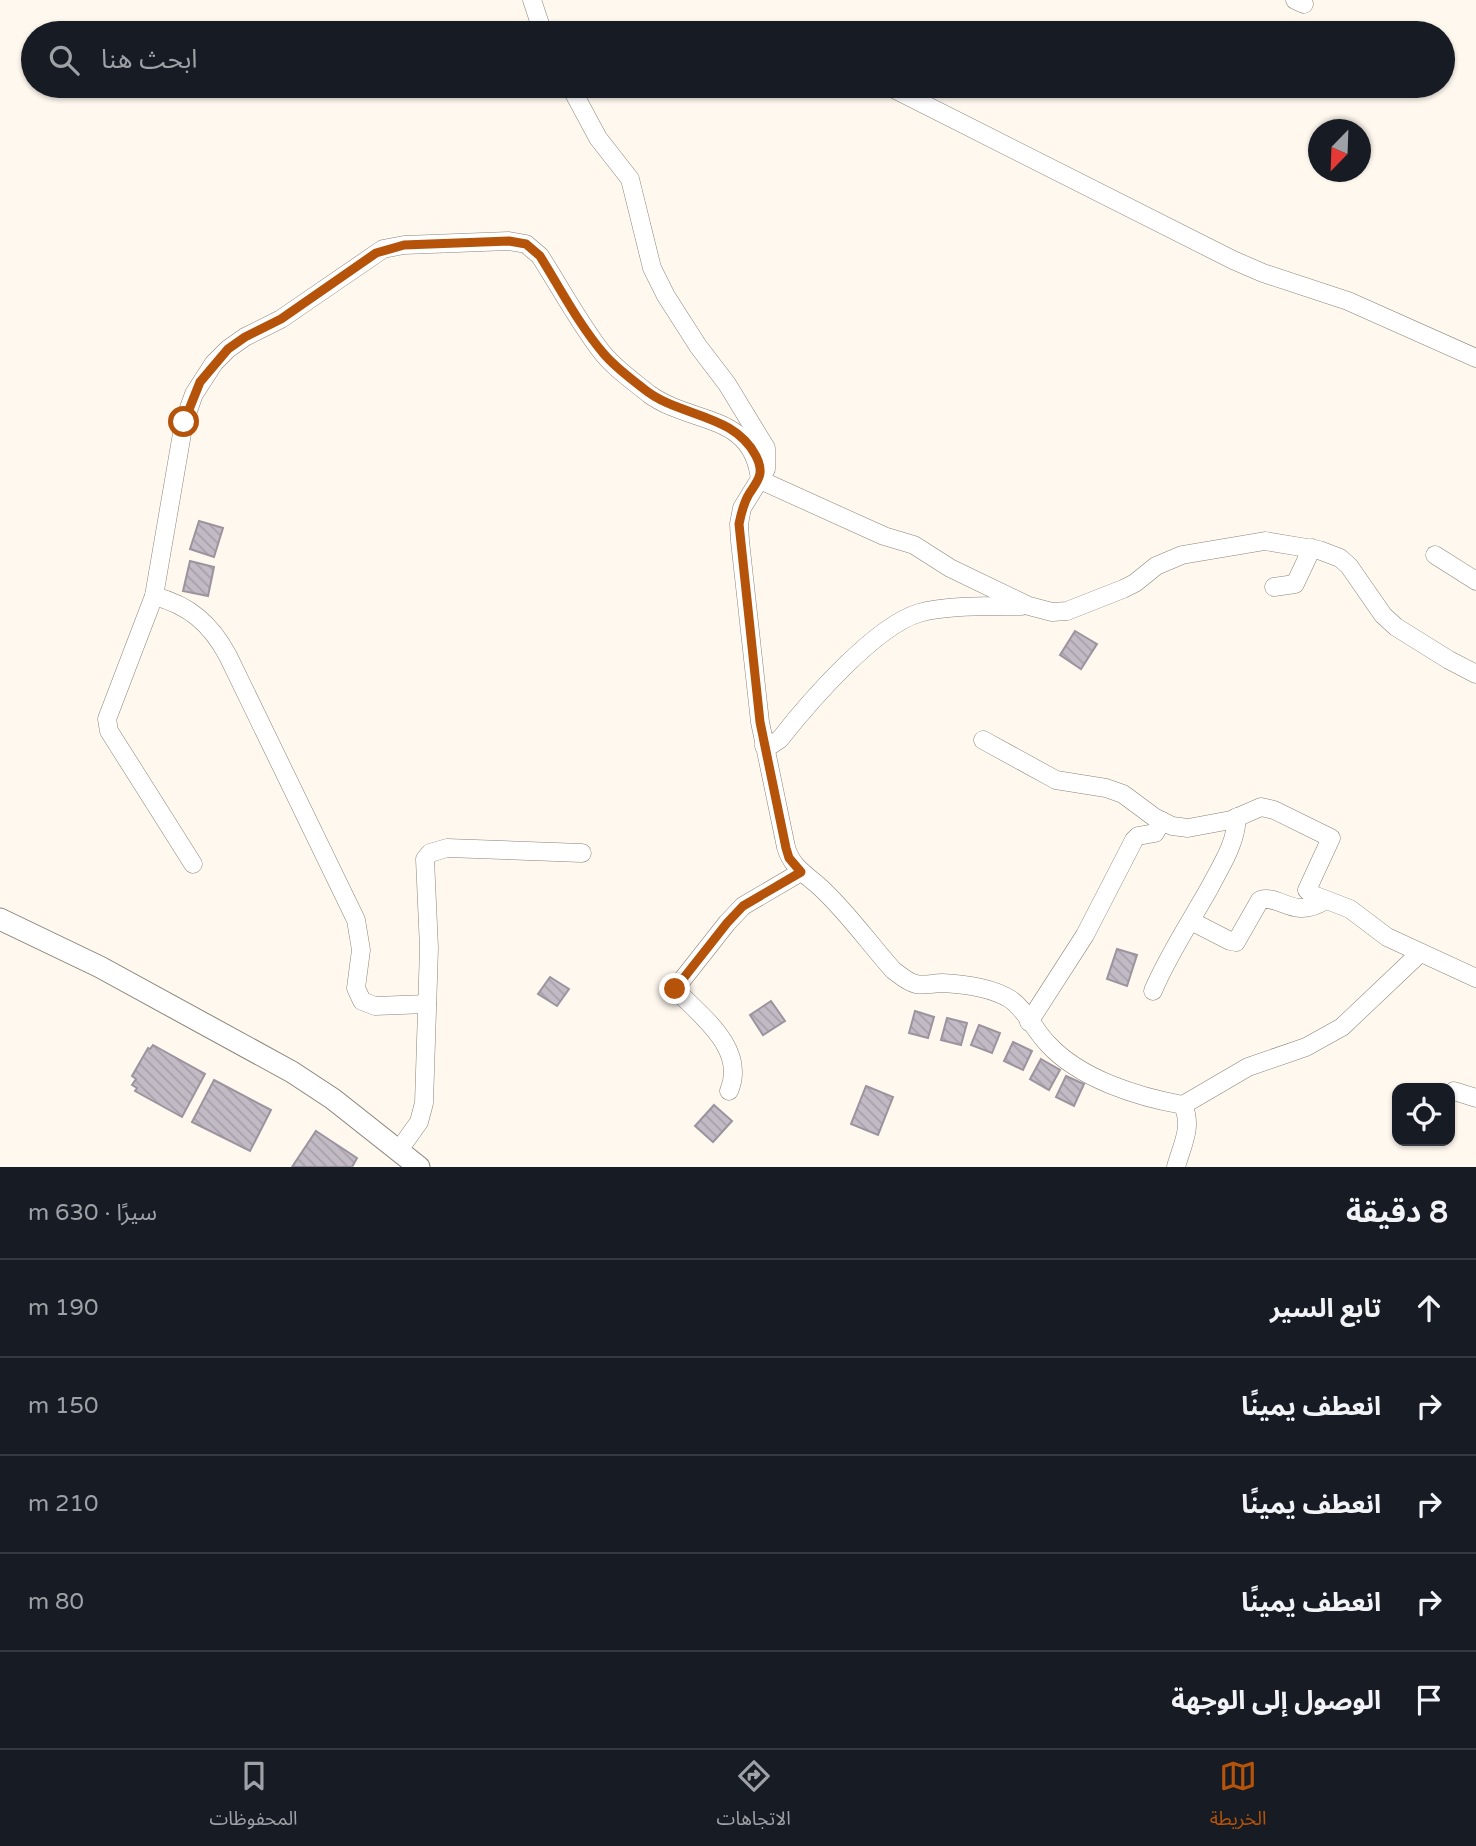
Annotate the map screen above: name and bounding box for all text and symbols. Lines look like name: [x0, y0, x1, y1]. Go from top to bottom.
search box: [21, 21, 1455, 98]
icon: search: [45, 41, 83, 79]
text: ابحث هنا: [101, 44, 197, 75]
north arrow: [1308, 119, 1371, 182]
route start: [168, 406, 199, 437]
route end: [659, 973, 690, 1004]
map controls: [1392, 1083, 1455, 1146]
button: locate: [1392, 1083, 1455, 1146]
text: 8 دقيقة: [1346, 1194, 1448, 1231]
text: سيرًا · 630 m: [28, 1199, 157, 1227]
icon: ahead: [1410, 1289, 1448, 1327]
text: تابع السير: [1270, 1293, 1381, 1324]
text: 190 m: [28, 1294, 98, 1322]
icon: right: [1410, 1387, 1448, 1425]
text: انعطف يمينًا: [1241, 1391, 1381, 1422]
text: 150 m: [28, 1392, 98, 1420]
icon: right: [1410, 1485, 1448, 1523]
text: انعطف يمينًا: [1241, 1489, 1381, 1520]
text: 210 m: [28, 1490, 98, 1518]
icon: right: [1410, 1583, 1448, 1621]
text: انعطف يمينًا: [1241, 1587, 1381, 1618]
text: 80 m: [28, 1588, 84, 1616]
icon: arrive: [1410, 1681, 1448, 1719]
text: الوصول إلى الوجهة: [1171, 1685, 1381, 1716]
tab: المحفوظات: [209, 1757, 298, 1839]
tab: الاتجاهات: [717, 1757, 791, 1839]
tab: الخريطة: [1210, 1757, 1267, 1839]

